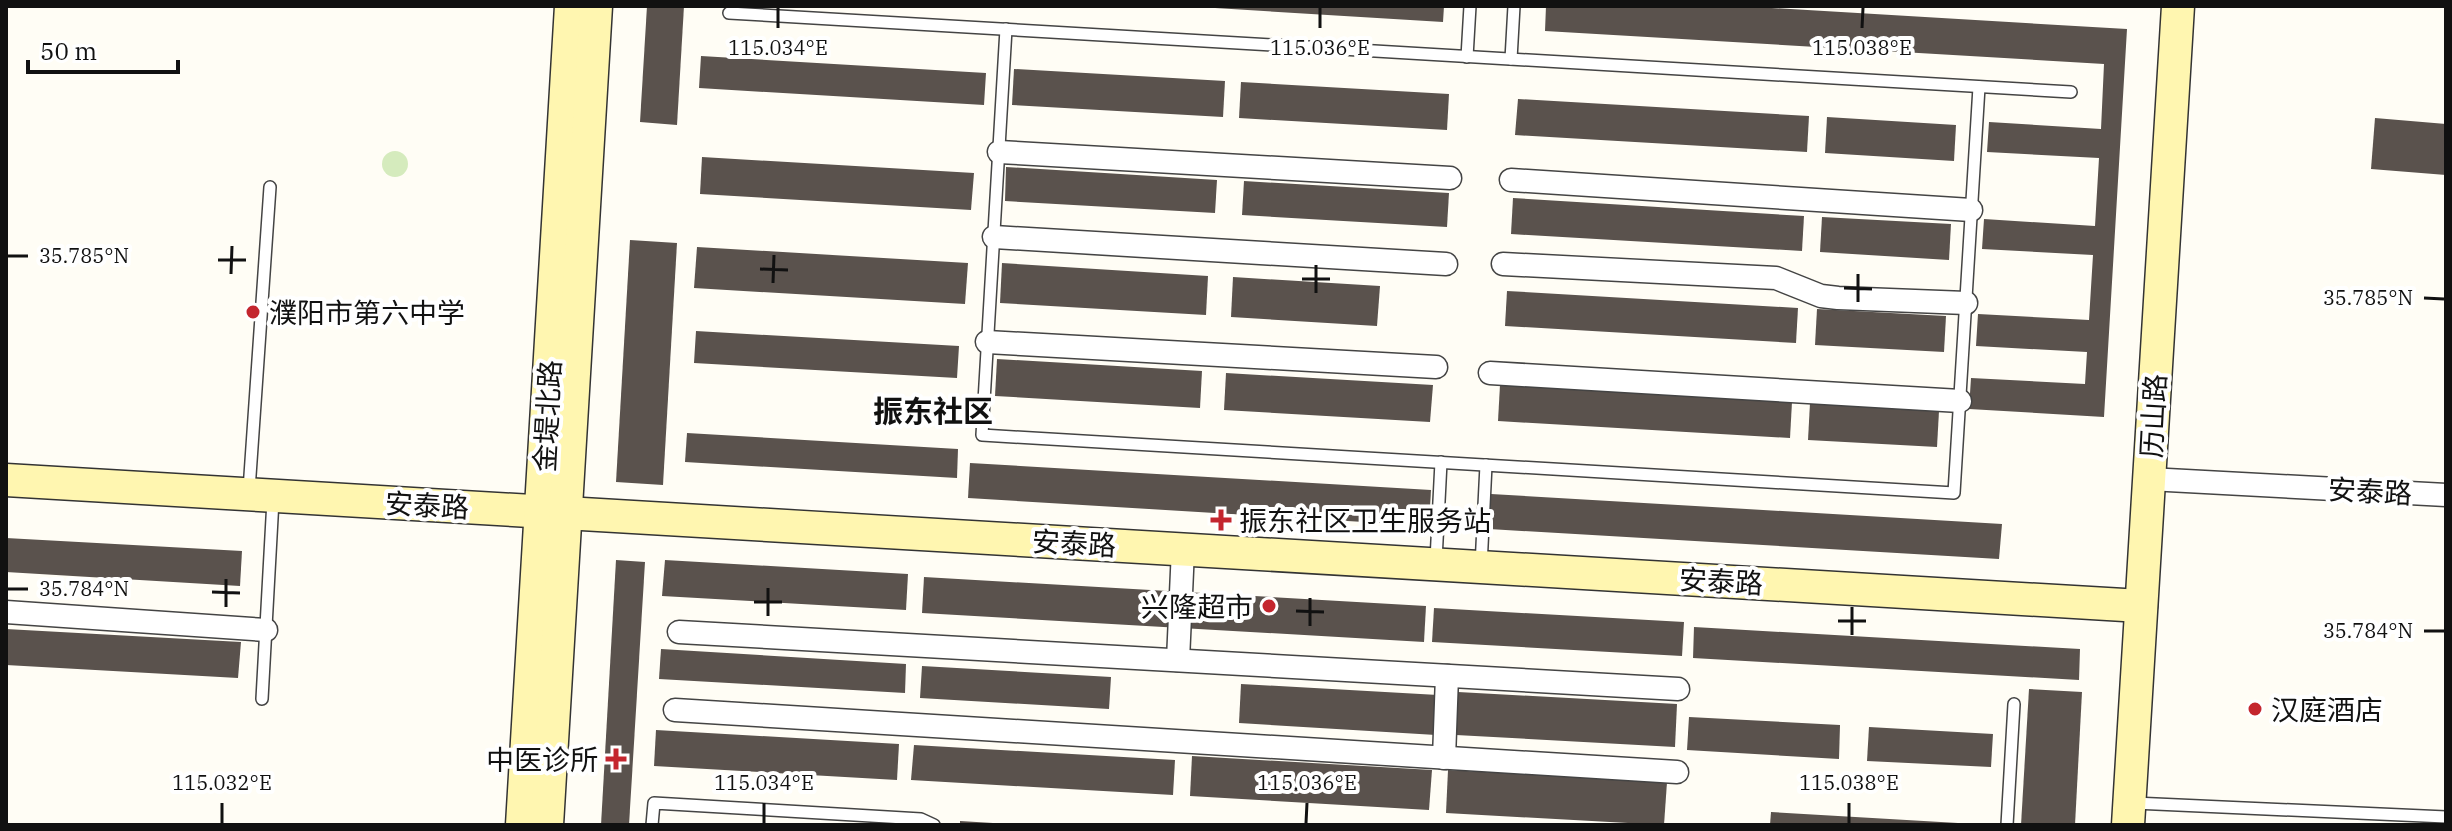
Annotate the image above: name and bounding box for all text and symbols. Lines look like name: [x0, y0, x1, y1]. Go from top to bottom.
scale bar: [28, 24, 178, 74]
text: 115.034°E: [728, 34, 828, 61]
text: 115.036°E: [1270, 34, 1370, 61]
text: 115.038°E: [1812, 34, 1912, 61]
text: 50 m: [40, 35, 97, 67]
text: 35.785°N: [39, 242, 129, 269]
text: 35.785°N: [2323, 284, 2413, 311]
place label: 濮阳市第六中学: [269, 294, 465, 331]
marker: 濮阳市第六中学: [244, 303, 262, 321]
street label: 金堤北路: [526, 359, 568, 473]
street label: 历山路: [2132, 373, 2174, 459]
district label: 振东社区: [873, 391, 993, 430]
street label: 安泰路: [2327, 470, 2413, 512]
street label: 安泰路: [384, 484, 470, 526]
place label: 振东社区卫生服务站: [1239, 502, 1491, 539]
marker: 振东社区卫生服务站: [1210, 509, 1232, 531]
street label: 安泰路: [1031, 522, 1117, 564]
street label: 安泰路: [1678, 560, 1764, 602]
text: 35.784°N: [39, 575, 129, 602]
place label: 兴隆超市: [1141, 588, 1253, 625]
marker: 兴隆超市: [1260, 597, 1278, 615]
text: 35.784°N: [2323, 617, 2413, 644]
place label: 汉庭酒店: [2271, 691, 2383, 728]
marker: 汉庭酒店: [2246, 700, 2264, 718]
place label: 中医诊所: [486, 741, 598, 778]
marker: 中医诊所: [605, 748, 627, 770]
text: 115.032°E: [172, 769, 272, 796]
text: 115.034°E: [714, 769, 814, 796]
text: 115.036°E: [1257, 769, 1357, 796]
text: 115.038°E: [1799, 769, 1899, 796]

